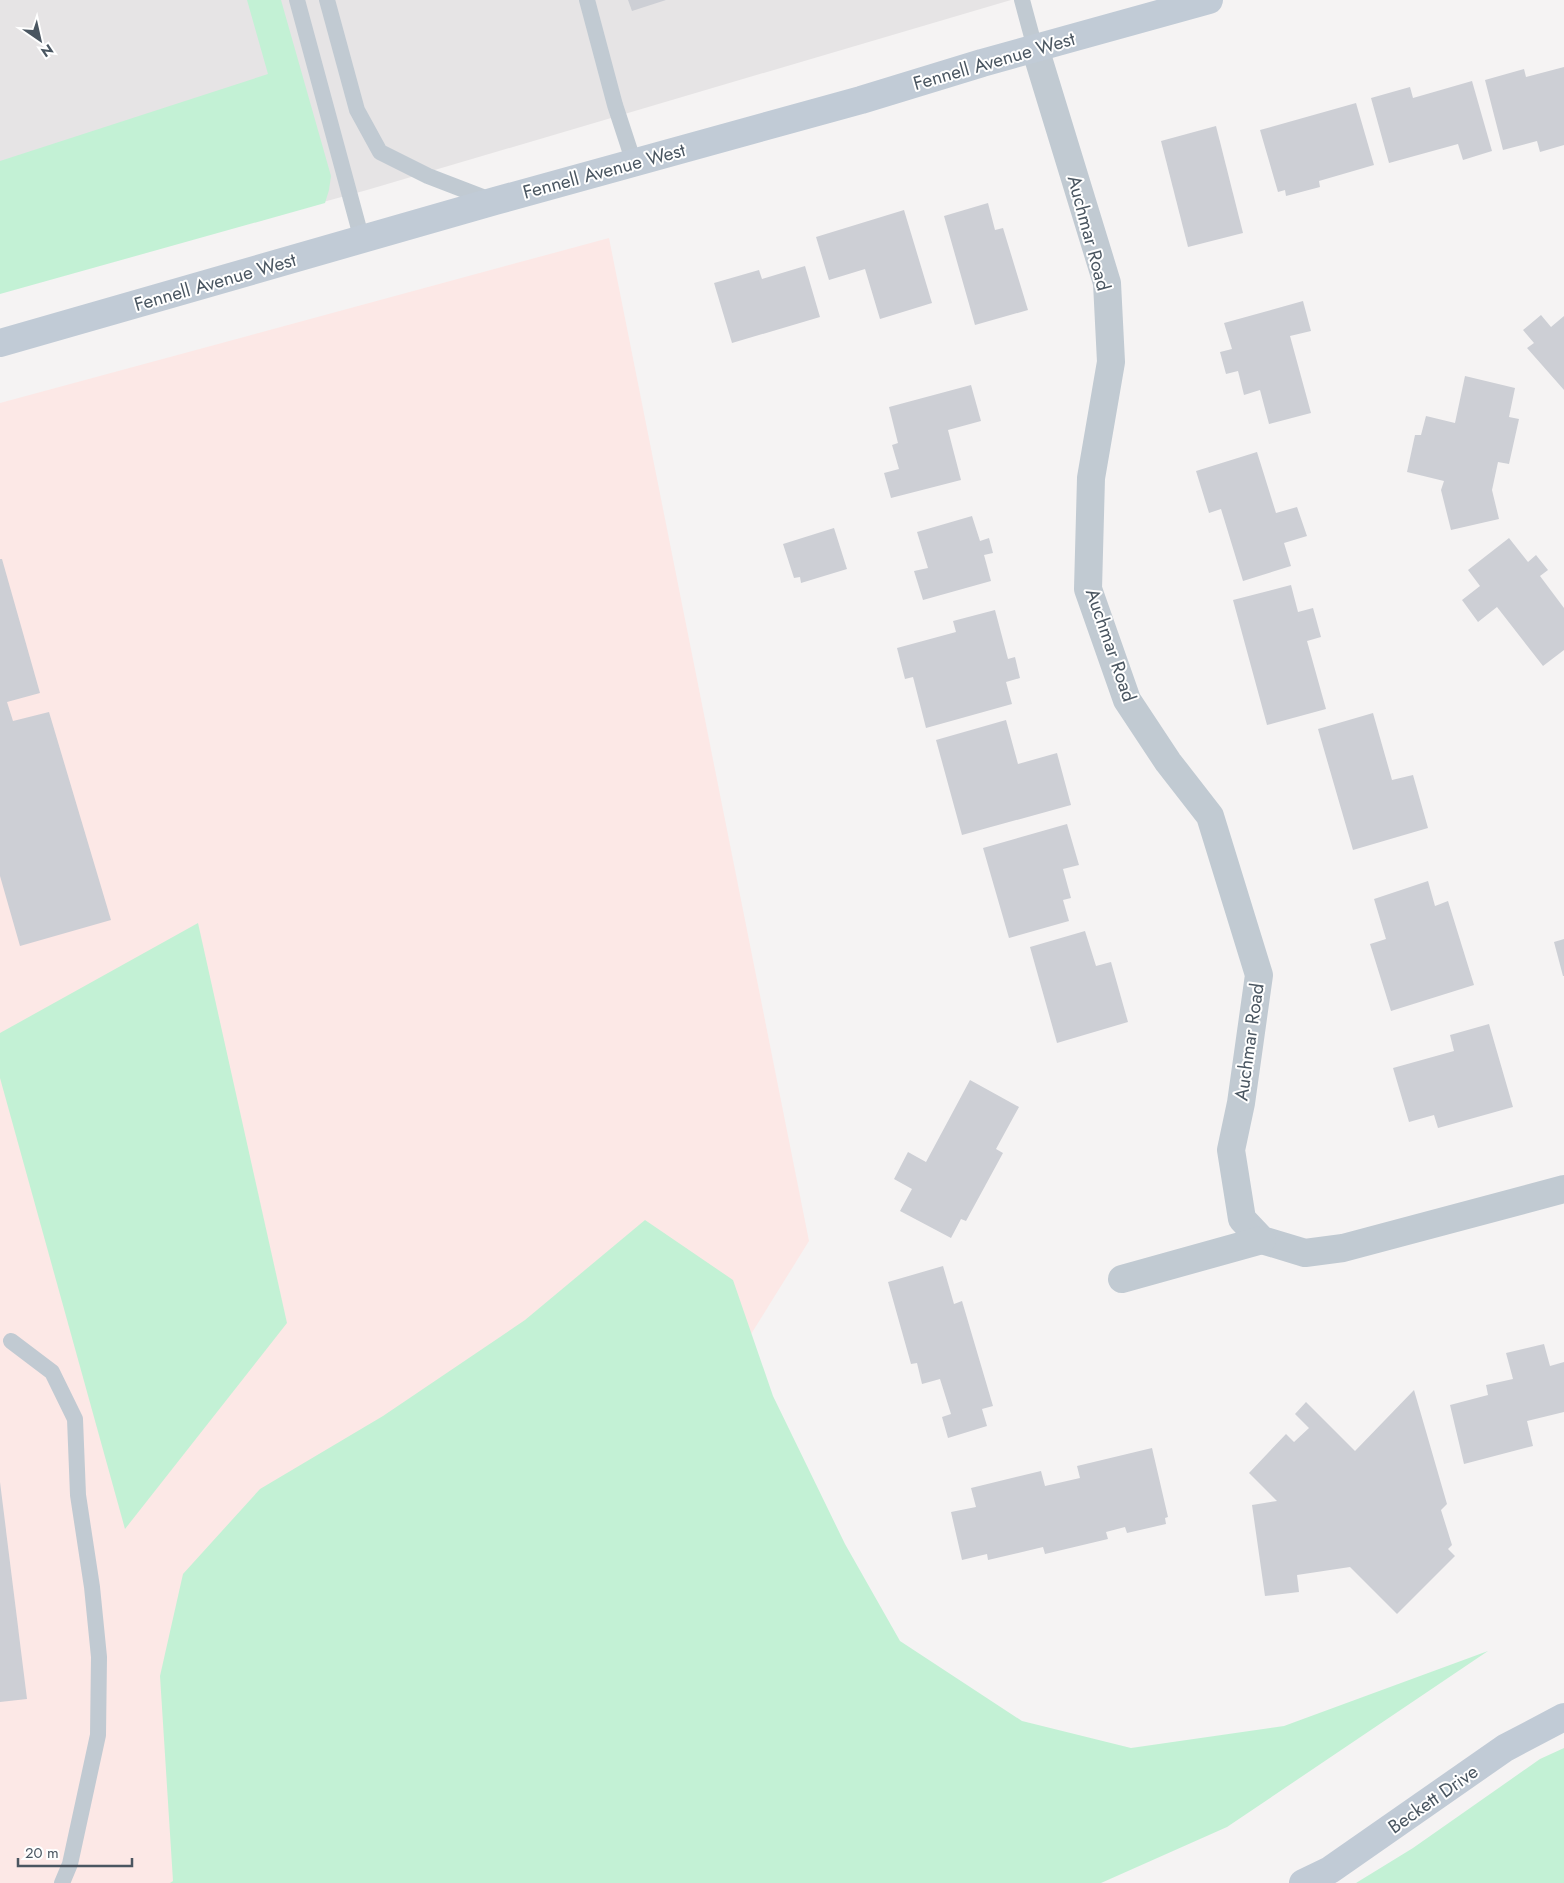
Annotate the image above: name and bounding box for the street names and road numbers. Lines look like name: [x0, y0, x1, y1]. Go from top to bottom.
street label: Fennell Avenue West: [910, 25, 1078, 97]
street label: Fennell Avenue West: [520, 136, 689, 206]
street label: Auchmar Road: [1061, 172, 1117, 294]
street label: Fennell Avenue West: [131, 246, 299, 318]
street label: Auchmar Road: [1079, 585, 1143, 705]
street label: Auchmar Road: [1227, 982, 1271, 1102]
street label: Beckett Drive: [1383, 1758, 1484, 1840]

